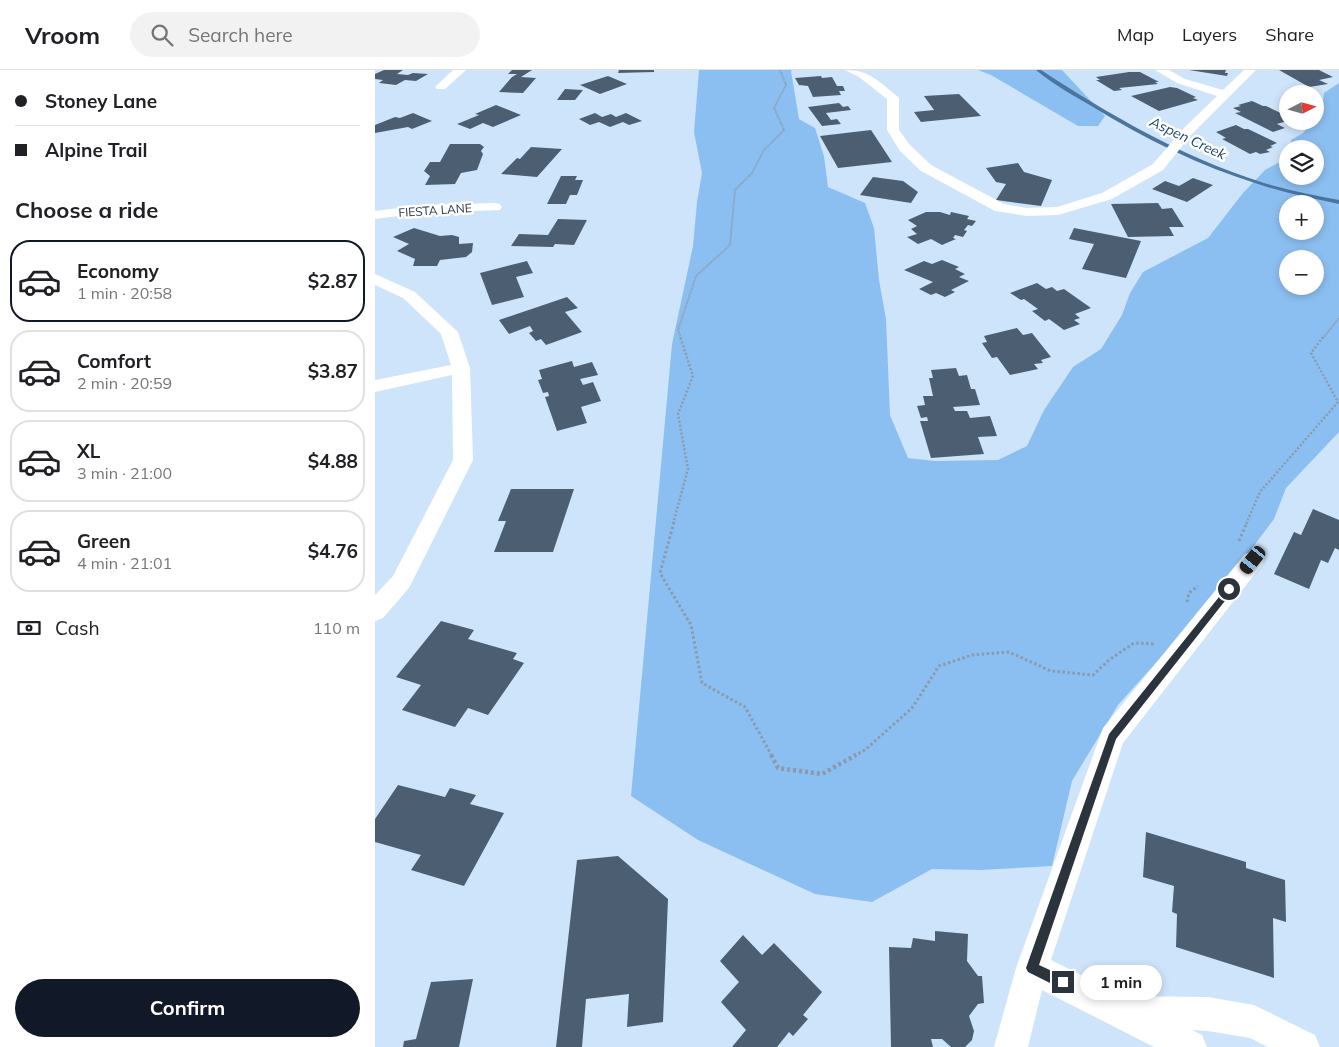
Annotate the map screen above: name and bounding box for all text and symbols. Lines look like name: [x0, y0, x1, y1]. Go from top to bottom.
search box: [130, 12, 480, 57]
text: Vroom: [25, 20, 100, 50]
icon: search: [148, 21, 176, 49]
text: Search here: [188, 23, 293, 47]
text: Map: [1117, 23, 1154, 46]
text: Layers: [1182, 23, 1237, 46]
text: Share: [1265, 23, 1314, 46]
north arrow: [1279, 85, 1324, 130]
map controls: [1279, 85, 1324, 295]
text: Stoney Lane: [45, 89, 157, 113]
water label: Aspen Creek: [1146, 112, 1230, 164]
text: Alpine Trail: [45, 138, 147, 162]
button: layers: [1279, 140, 1324, 185]
button: +: [1279, 195, 1324, 240]
text: Choose a ride: [15, 196, 158, 224]
street label: FIESTA LANE: [398, 200, 472, 220]
button: −: [1279, 250, 1324, 295]
icon: car: [17, 259, 62, 304]
text: Economy: [77, 259, 159, 283]
text: $2.87: [308, 269, 358, 293]
text: 1 min · 20:58: [77, 283, 172, 303]
icon: car: [17, 349, 62, 394]
text: Comfort: [77, 349, 151, 373]
text: $3.87: [308, 359, 358, 383]
text: 2 min · 20:59: [77, 373, 172, 393]
icon: car: [17, 439, 62, 484]
text: XL: [77, 439, 100, 463]
text: $4.88: [308, 449, 358, 473]
text: 3 min · 21:00: [77, 463, 172, 483]
icon: car: [17, 529, 62, 574]
text: Green: [77, 529, 131, 553]
text: $4.76: [308, 539, 358, 563]
car: [1237, 544, 1268, 576]
text: 4 min · 21:01: [77, 553, 172, 573]
route start: [1218, 578, 1240, 600]
icon: cash: [15, 614, 43, 642]
text: Cash: [55, 616, 100, 640]
text: 110 m: [313, 618, 360, 638]
callout: 1 min: [1081, 964, 1163, 1000]
route end: [1052, 971, 1074, 993]
text: 1 min: [1100, 972, 1142, 992]
button: Confirm: [15, 979, 360, 1037]

